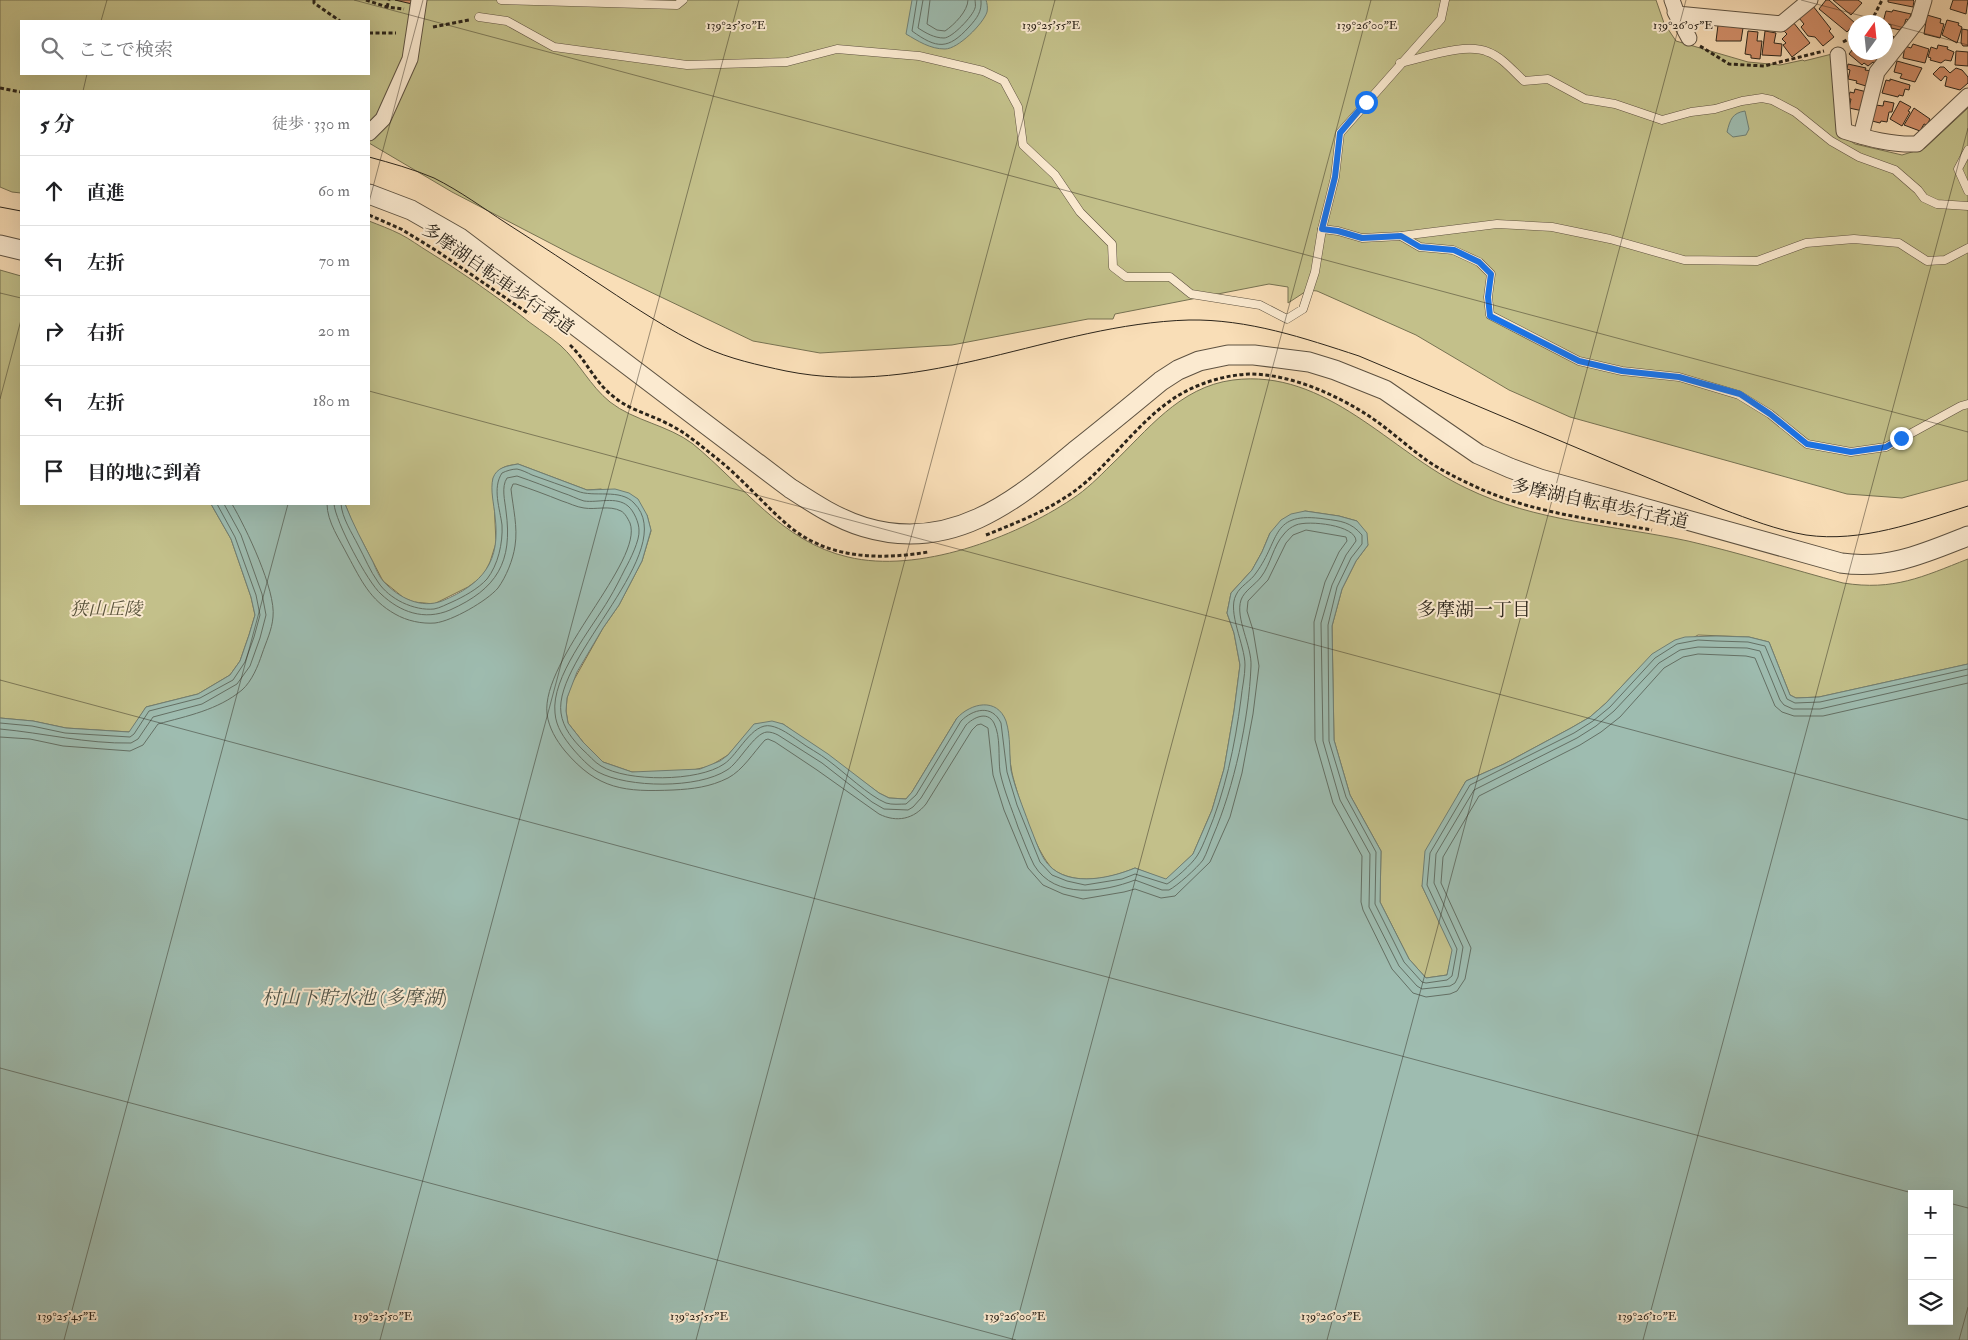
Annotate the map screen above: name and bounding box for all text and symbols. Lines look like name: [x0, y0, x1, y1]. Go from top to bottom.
north arrow: [1848, 15, 1893, 60]
text: 139°25'50"E: [707, 18, 766, 33]
text: 139°25'55"E: [1022, 18, 1080, 33]
text: 139°26'00"E: [1337, 18, 1398, 33]
text: 139°26'05"E: [1653, 18, 1713, 33]
search box: [20, 20, 370, 75]
icon: search: [38, 34, 66, 62]
text: ここで検索: [78, 38, 173, 62]
route start: [1355, 91, 1378, 114]
text: 5 分: [40, 111, 75, 138]
text: 徒歩 · 330 m: [272, 114, 350, 134]
icon: ahead: [40, 177, 68, 205]
text: 直進: [87, 181, 125, 205]
text: 60 m: [318, 181, 350, 201]
street label: 多摩湖自転車歩行者道: [418, 218, 578, 340]
icon: left: [40, 247, 68, 275]
text: 左折: [87, 251, 125, 275]
text: 70 m: [319, 251, 350, 271]
icon: right: [40, 317, 68, 345]
text: 右折: [87, 321, 125, 345]
text: 20 m: [318, 321, 350, 341]
icon: left: [40, 387, 68, 415]
text: 左折: [87, 391, 125, 415]
text: 180 m: [313, 391, 350, 411]
route end: [1890, 427, 1913, 450]
icon: arrive: [40, 457, 68, 485]
text: 目的地に到着: [87, 461, 201, 485]
street label: 多摩湖自転車歩行者道: [1510, 474, 1690, 534]
park label: 狭山丘陵: [70, 598, 144, 621]
district label: 多摩湖一丁目: [1417, 598, 1531, 622]
water label: 村山下貯水池 (多摩湖): [262, 986, 447, 1010]
map controls: [1908, 1190, 1953, 1325]
button: +: [1908, 1190, 1953, 1235]
button: −: [1908, 1235, 1953, 1280]
button: layers: [1908, 1280, 1953, 1325]
text: 139°25'45"E: [37, 1309, 97, 1324]
text: 139°25'50"E: [354, 1309, 413, 1324]
text: 139°25'55"E: [670, 1309, 728, 1324]
text: 139°26'00"E: [985, 1309, 1046, 1324]
text: 139°26'05"E: [1301, 1309, 1361, 1324]
text: 139°26'10"E: [1618, 1309, 1677, 1324]

